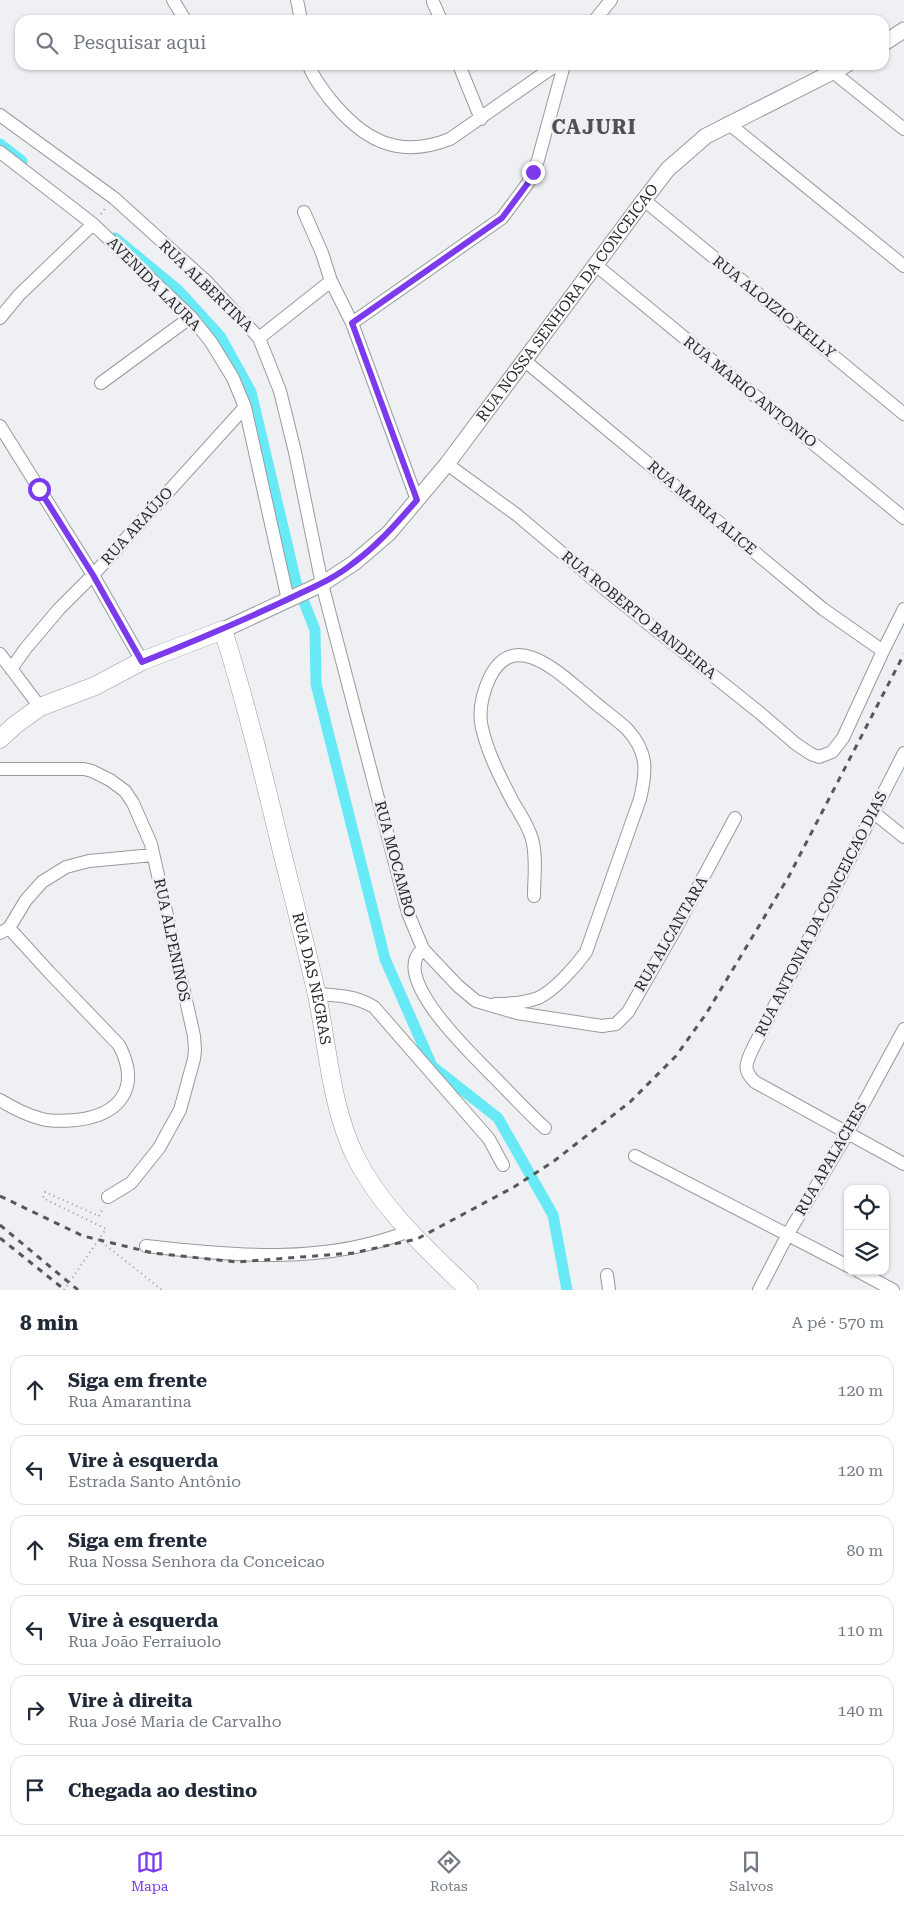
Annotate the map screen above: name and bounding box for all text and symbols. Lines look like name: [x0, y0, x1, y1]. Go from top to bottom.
search box: [15, 15, 889, 70]
icon: search: [33, 29, 61, 57]
text: Pesquisar aqui: [73, 31, 206, 54]
district label: CAJURI: [551, 115, 637, 139]
route end: [522, 161, 545, 184]
street label: RUA NOSSA SENHORA DA CONCEICAO: [473, 180, 662, 425]
street label: AVENIDA LAURA: [103, 233, 205, 335]
street label: RUA ALBERTINA: [155, 237, 257, 336]
street label: RUA ALOIZIO KELLY: [709, 252, 839, 362]
street label: RUA MARIO ANTONIO: [680, 333, 820, 451]
street label: RUA MARIA ALICE: [644, 457, 760, 559]
route start: [28, 478, 51, 501]
street label: RUA ARAÚJO: [97, 483, 177, 569]
street label: RUA ROBERTO BANDEIRA: [558, 547, 720, 683]
street label: RUA ANTONIA DA CONCEICAO DIAS: [751, 789, 891, 1039]
street label: RUA MOCAMBO: [371, 799, 419, 919]
street label: RUA ALCANTARA: [631, 873, 712, 995]
street label: RUA ALPENINOS: [150, 877, 194, 1003]
street label: RUA DAS NEGRAS: [288, 911, 334, 1046]
street label: RUA APALACHES: [791, 1099, 871, 1219]
map controls: [844, 1185, 889, 1275]
button: locate: [844, 1185, 889, 1230]
button: layers: [844, 1230, 889, 1275]
text: 8 min: [20, 1311, 78, 1335]
text: A pé · 570 m: [792, 1313, 884, 1332]
text: Siga em frente: [68, 1369, 207, 1392]
icon: ahead: [21, 1376, 49, 1404]
text: 120 m: [837, 1381, 883, 1400]
text: Rua Amarantina: [68, 1392, 191, 1411]
text: Vire à esquerda: [68, 1449, 218, 1472]
icon: left: [21, 1456, 49, 1484]
text: 120 m: [837, 1461, 883, 1480]
text: Estrada Santo Antônio: [68, 1472, 241, 1491]
text: Siga em frente: [68, 1529, 207, 1552]
icon: ahead: [21, 1536, 49, 1564]
text: 80 m: [846, 1541, 883, 1560]
text: Rua Nossa Senhora da Conceicao: [68, 1552, 325, 1571]
text: Vire à esquerda: [68, 1609, 218, 1632]
icon: left: [21, 1616, 49, 1644]
text: 110 m: [837, 1621, 883, 1640]
text: Rua João Ferraiuolo: [68, 1632, 221, 1651]
text: Vire à direita: [68, 1689, 192, 1712]
icon: right: [21, 1696, 49, 1724]
text: 140 m: [837, 1701, 883, 1720]
text: Rua José Maria de Carvalho: [68, 1712, 282, 1731]
icon: arrive: [21, 1776, 49, 1804]
text: Chegada ao destino: [68, 1779, 257, 1802]
tab: Mapa: [131, 1848, 168, 1894]
tab: Rotas: [430, 1848, 468, 1894]
tab: Salvos: [729, 1848, 773, 1894]

